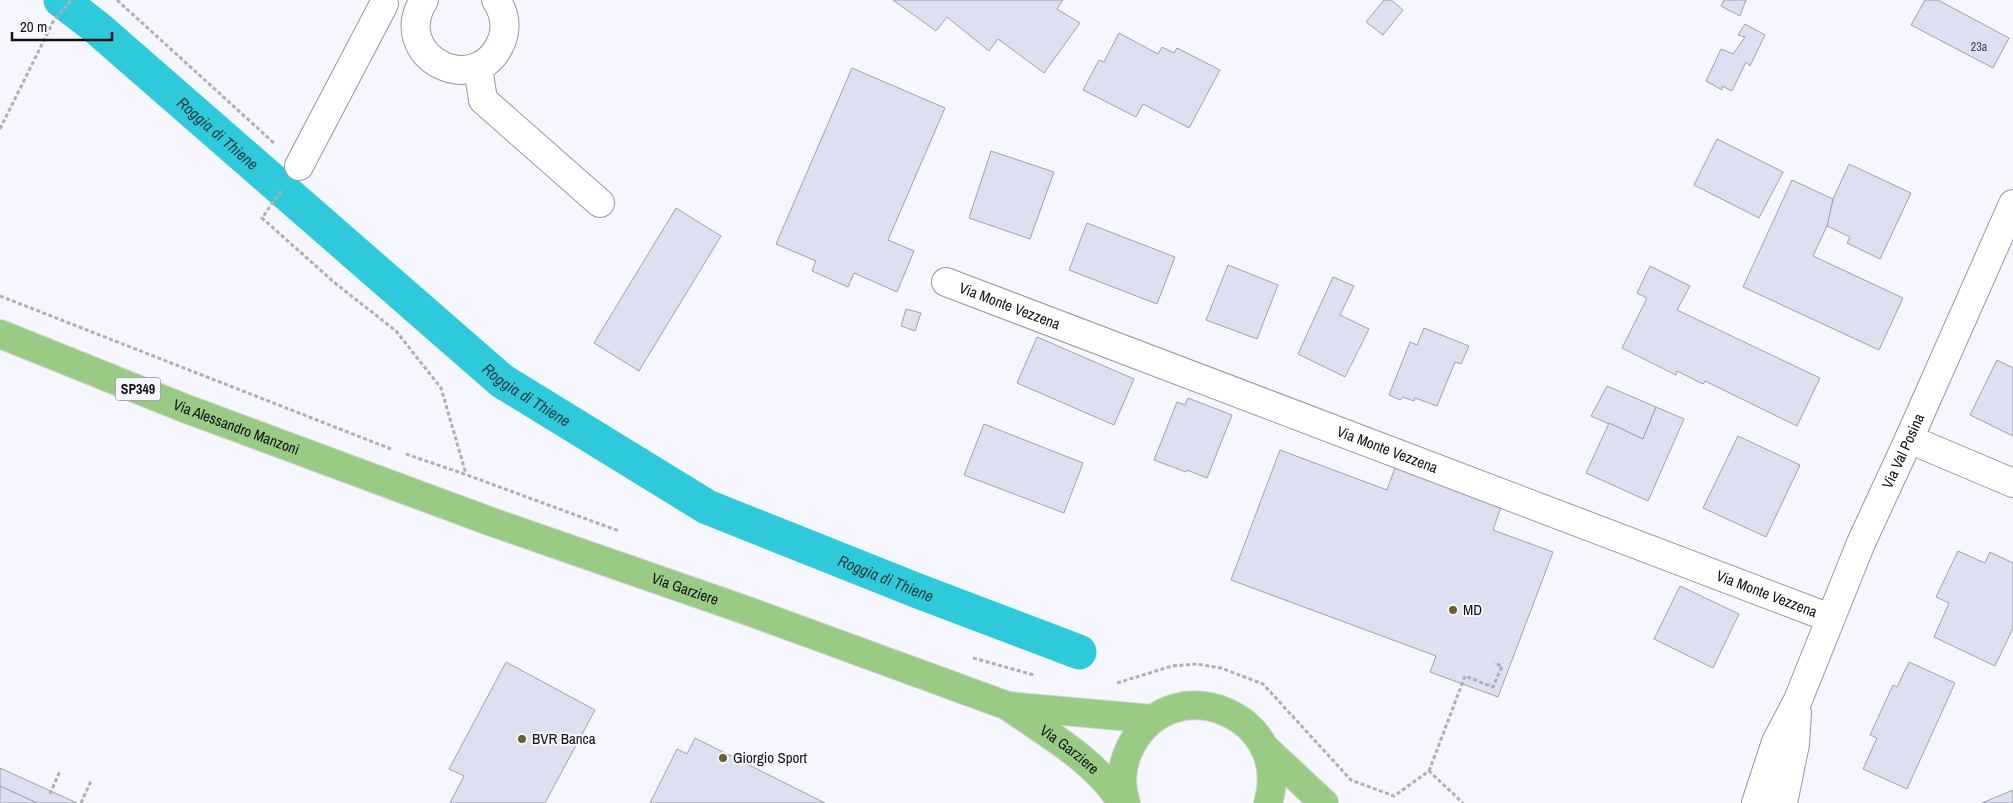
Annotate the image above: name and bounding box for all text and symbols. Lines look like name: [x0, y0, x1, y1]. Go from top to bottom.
scale bar: [12, 10, 112, 42]
text: 20 m: [20, 16, 47, 37]
house number: 23a: [1971, 39, 1988, 55]
water label: Roggia di Thiene: [173, 92, 263, 175]
street label: Via Monte Vezzena: [956, 277, 1063, 334]
water label: Roggia di Thiene: [478, 358, 575, 432]
road number: SP349: [116, 378, 160, 400]
street label: Via Alessandro Manzoni: [170, 394, 302, 460]
street label: Via Val Posina: [1877, 410, 1929, 492]
street label: Via Monte Vezzena: [1334, 420, 1441, 478]
water label: Roggia di Thiene: [835, 549, 937, 607]
street label: Via Monte Vezzena: [1713, 565, 1821, 622]
street label: Via Garziere: [649, 567, 722, 610]
place label: MD: [1463, 599, 1482, 620]
marker: MD: [1447, 604, 1459, 616]
street label: Via Garziere: [1036, 720, 1104, 779]
place label: BVR Banca: [532, 728, 596, 749]
marker: BVR Banca: [516, 733, 528, 745]
place label: Giorgio Sport: [733, 747, 807, 768]
marker: Giorgio Sport: [717, 752, 729, 764]

